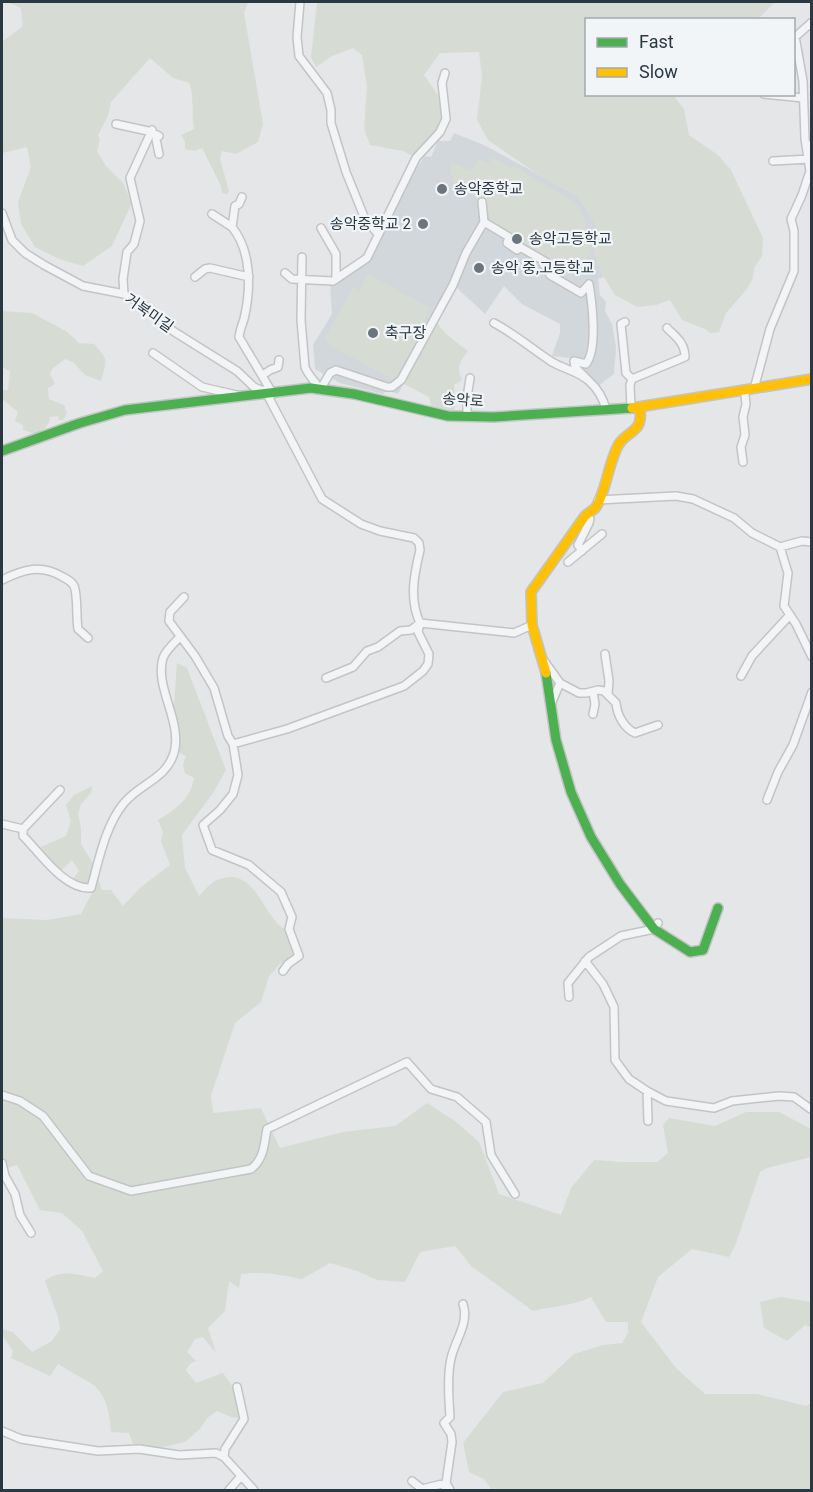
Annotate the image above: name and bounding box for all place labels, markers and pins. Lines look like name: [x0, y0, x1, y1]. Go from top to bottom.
place label: 송악중학교: [454, 180, 523, 198]
marker: 송악중학교: [435, 182, 449, 196]
place label: 송악중학교 2: [330, 215, 411, 233]
marker: 송악중학교 2: [416, 217, 430, 231]
place label: 송악고등학교: [529, 230, 612, 248]
marker: 송악고등학교: [510, 232, 524, 246]
place label: 송악 중,고등학교: [491, 259, 594, 277]
marker: 송악 중,고등학교: [472, 261, 486, 275]
place label: 축구장: [385, 324, 427, 342]
marker: 축구장: [366, 326, 380, 340]

